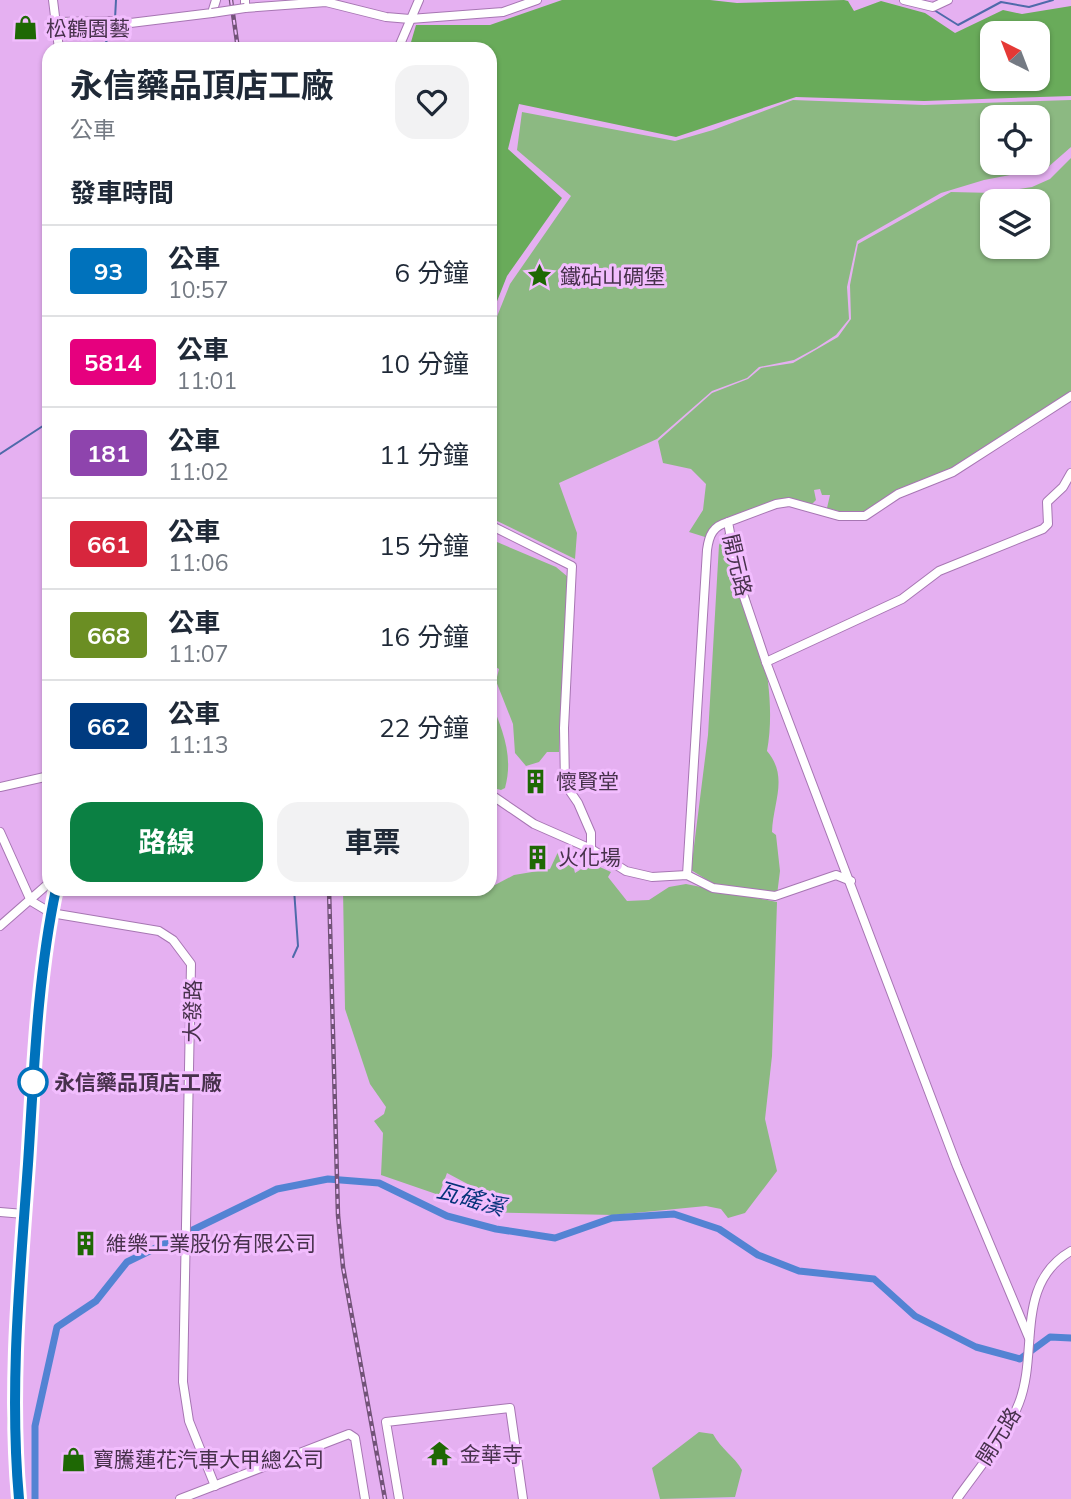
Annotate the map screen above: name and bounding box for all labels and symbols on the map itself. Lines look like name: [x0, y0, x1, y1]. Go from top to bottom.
shop icon: 松鶴園藝: [12, 14, 40, 42]
place label: 松鶴園藝: [46, 15, 130, 41]
north arrow: [980, 21, 1050, 91]
place icon: 鐵砧山碉堡: [526, 262, 554, 290]
place label: 鐵砧山碉堡: [560, 263, 665, 289]
street label: 開元路: [718, 531, 758, 599]
building icon: 懷賢堂: [522, 767, 550, 795]
place label: 懷賢堂: [556, 768, 619, 794]
building icon: 火化場: [524, 843, 552, 871]
place label: 火化場: [558, 844, 621, 870]
street label: 大發路: [178, 979, 206, 1043]
marker: 永信藥品頂店工廠: [18, 1067, 48, 1097]
place label: 永信藥品頂店工廠: [54, 1069, 222, 1095]
water label: 瓦磘溪: [434, 1175, 511, 1222]
building icon: 維樂工業股份有限公司: [72, 1229, 100, 1257]
place label: 維樂工業股份有限公司: [106, 1230, 316, 1256]
street label: 開元路: [970, 1402, 1026, 1470]
temple icon: 金華寺: [426, 1440, 454, 1468]
place label: 金華寺: [460, 1441, 523, 1467]
shop icon: 寶騰蓮花汽車大甲總公司: [59, 1445, 87, 1473]
place label: 寶騰蓮花汽車大甲總公司: [93, 1446, 324, 1472]

